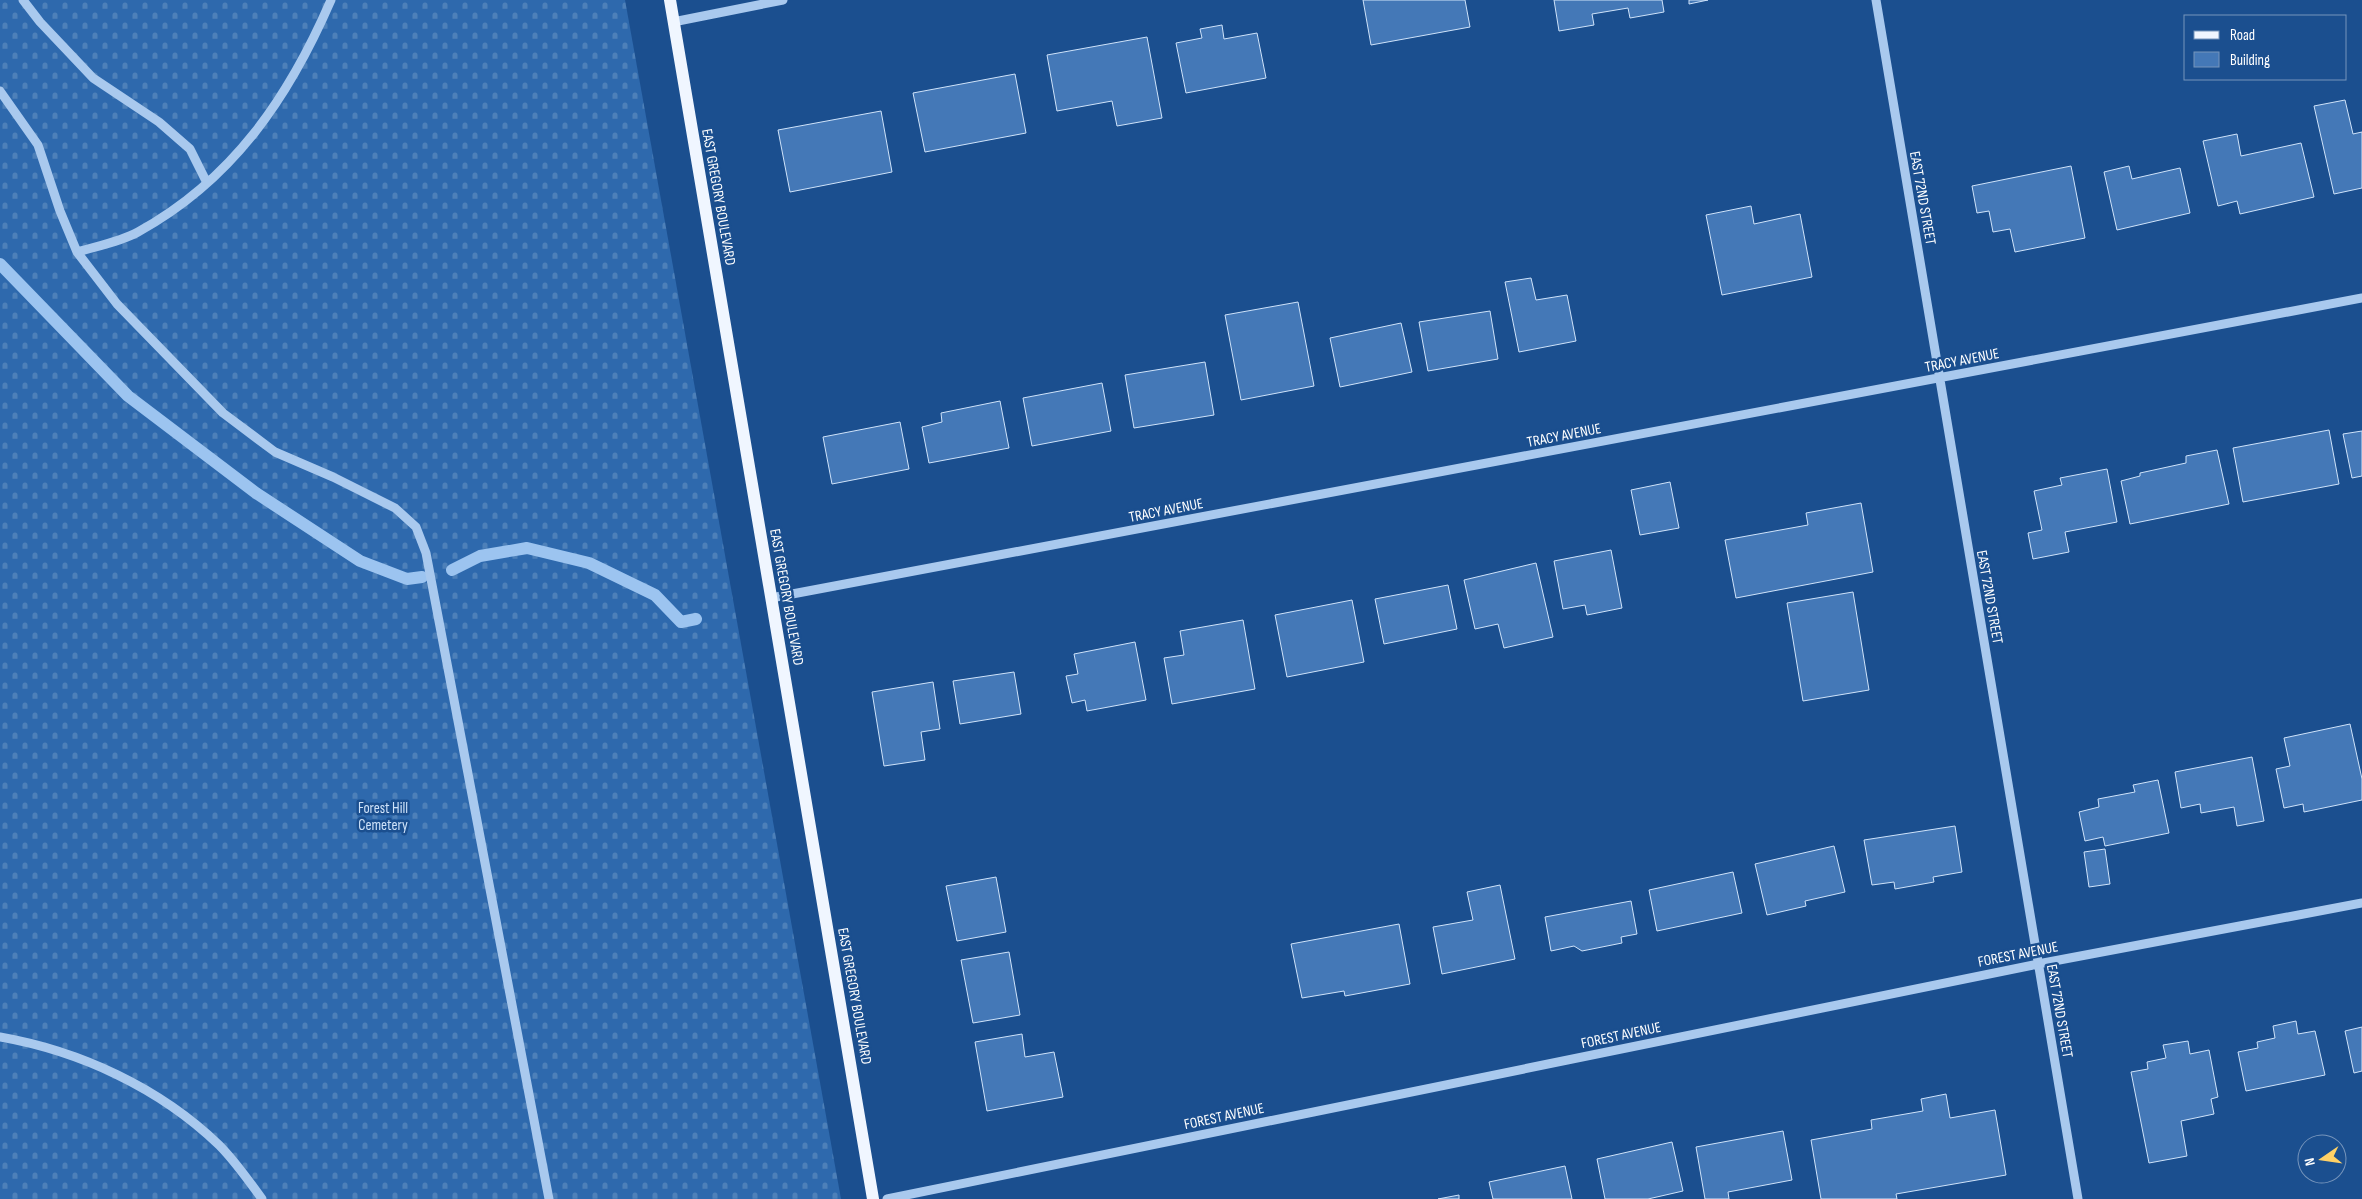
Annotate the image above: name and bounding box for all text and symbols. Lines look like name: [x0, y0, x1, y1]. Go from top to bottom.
legend: [2184, 15, 2347, 80]
text: Road: [2230, 26, 2255, 45]
text: Building: [2230, 51, 2270, 70]
street label: EAST GREGORY BOULEVARD: [697, 127, 740, 267]
street label: EAST 72ND STREET: [1905, 150, 1940, 246]
street label: TRACY AVENUE: [1923, 344, 2001, 377]
street label: TRACY AVENUE: [1525, 419, 1603, 452]
street label: TRACY AVENUE: [1127, 494, 1205, 527]
street label: EAST GREGORY BOULEVARD: [765, 527, 808, 667]
street label: EAST 72ND STREET: [1972, 549, 2007, 645]
park label: Forest Hill Cemetery: [358, 799, 408, 835]
street label: EAST GREGORY BOULEVARD: [833, 926, 876, 1066]
street label: FOREST AVENUE: [1976, 937, 2060, 972]
street label: EAST 72ND STREET: [2042, 963, 2077, 1059]
street label: FOREST AVENUE: [1579, 1018, 1663, 1053]
street label: FOREST AVENUE: [1182, 1099, 1266, 1134]
north arrow: [2297, 1134, 2347, 1184]
text: N: [2301, 1156, 2319, 1167]

